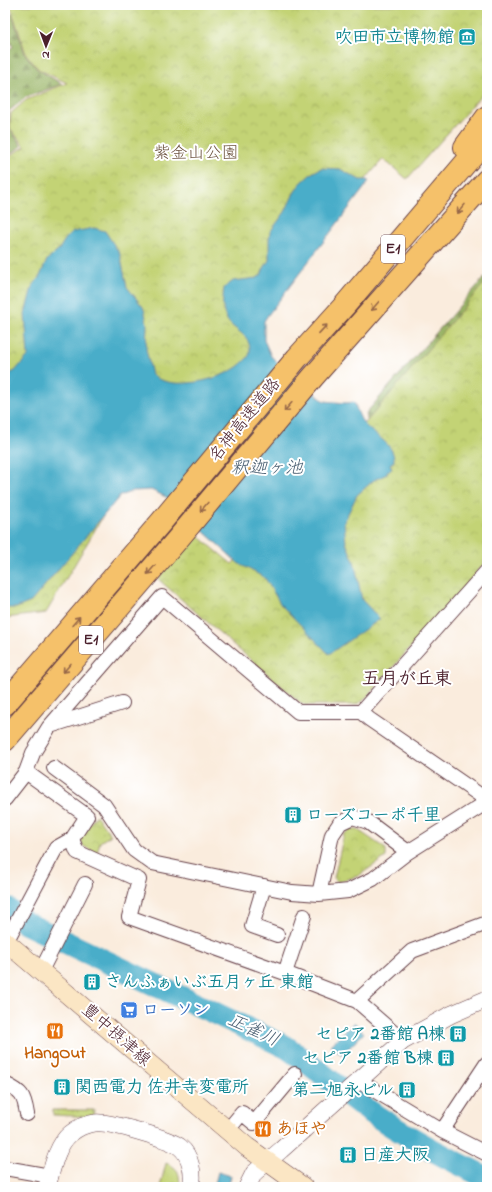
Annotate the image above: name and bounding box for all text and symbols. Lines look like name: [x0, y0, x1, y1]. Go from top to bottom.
place label: 吹田市立博物館: [335, 25, 454, 50]
north arrow: [26, 26, 66, 66]
museum icon: 吹田市立博物館: [457, 27, 477, 47]
text: N: [42, 47, 50, 63]
park label: 紫金山公園: [154, 141, 239, 166]
one-way arrow: [457, 204, 466, 214]
road number: E1: [381, 235, 405, 263]
one-way arrow: [371, 301, 380, 312]
one-way arrow: [318, 324, 328, 334]
street label: 名神高速道路: [203, 372, 287, 468]
one-way arrow: [283, 402, 292, 413]
water label: 釈迦ヶ池: [231, 456, 304, 482]
one-way arrow: [200, 502, 209, 512]
one-way arrow: [147, 564, 156, 575]
one-way arrow: [71, 616, 81, 626]
road number: E1: [79, 626, 103, 654]
one-way arrow: [62, 663, 71, 674]
district label: 五月が丘東: [362, 667, 452, 693]
place label: ローズコーポ千里: [306, 803, 441, 828]
building icon: ローズコーポ千里: [283, 805, 303, 825]
place label: さんふぁいぶ五月ヶ丘 東館: [105, 970, 314, 995]
building icon: さんふぁいぶ五月ヶ丘 東館: [82, 972, 102, 992]
street label: 豊中摂津線: [76, 998, 156, 1072]
place label: ローソン: [142, 998, 210, 1023]
supermarket icon: ローソン: [119, 1000, 139, 1020]
water label: 正雀川: [223, 1008, 283, 1054]
restaurant icon: HangOut: [45, 1021, 65, 1041]
place label: セピア 2番館 A棟: [316, 1022, 446, 1047]
building icon: セピア 2番館 A棟: [448, 1024, 468, 1044]
place label: HangOut: [24, 1041, 86, 1068]
place label: セピア 2番館 B棟: [303, 1046, 434, 1071]
building icon: セピア 2番館 B棟: [436, 1048, 456, 1068]
place label: 関西電力 佐井寺変電所: [75, 1075, 249, 1100]
building icon: 関西電力 佐井寺変電所: [52, 1077, 72, 1097]
place label: 第二旭永ビル: [292, 1078, 394, 1103]
building icon: 第二旭永ビル: [397, 1080, 417, 1100]
place label: あほや: [276, 1117, 327, 1142]
restaurant icon: あほや: [253, 1119, 273, 1139]
place label: 日産大阪: [361, 1143, 429, 1168]
building icon: 日産大阪: [338, 1145, 358, 1165]

